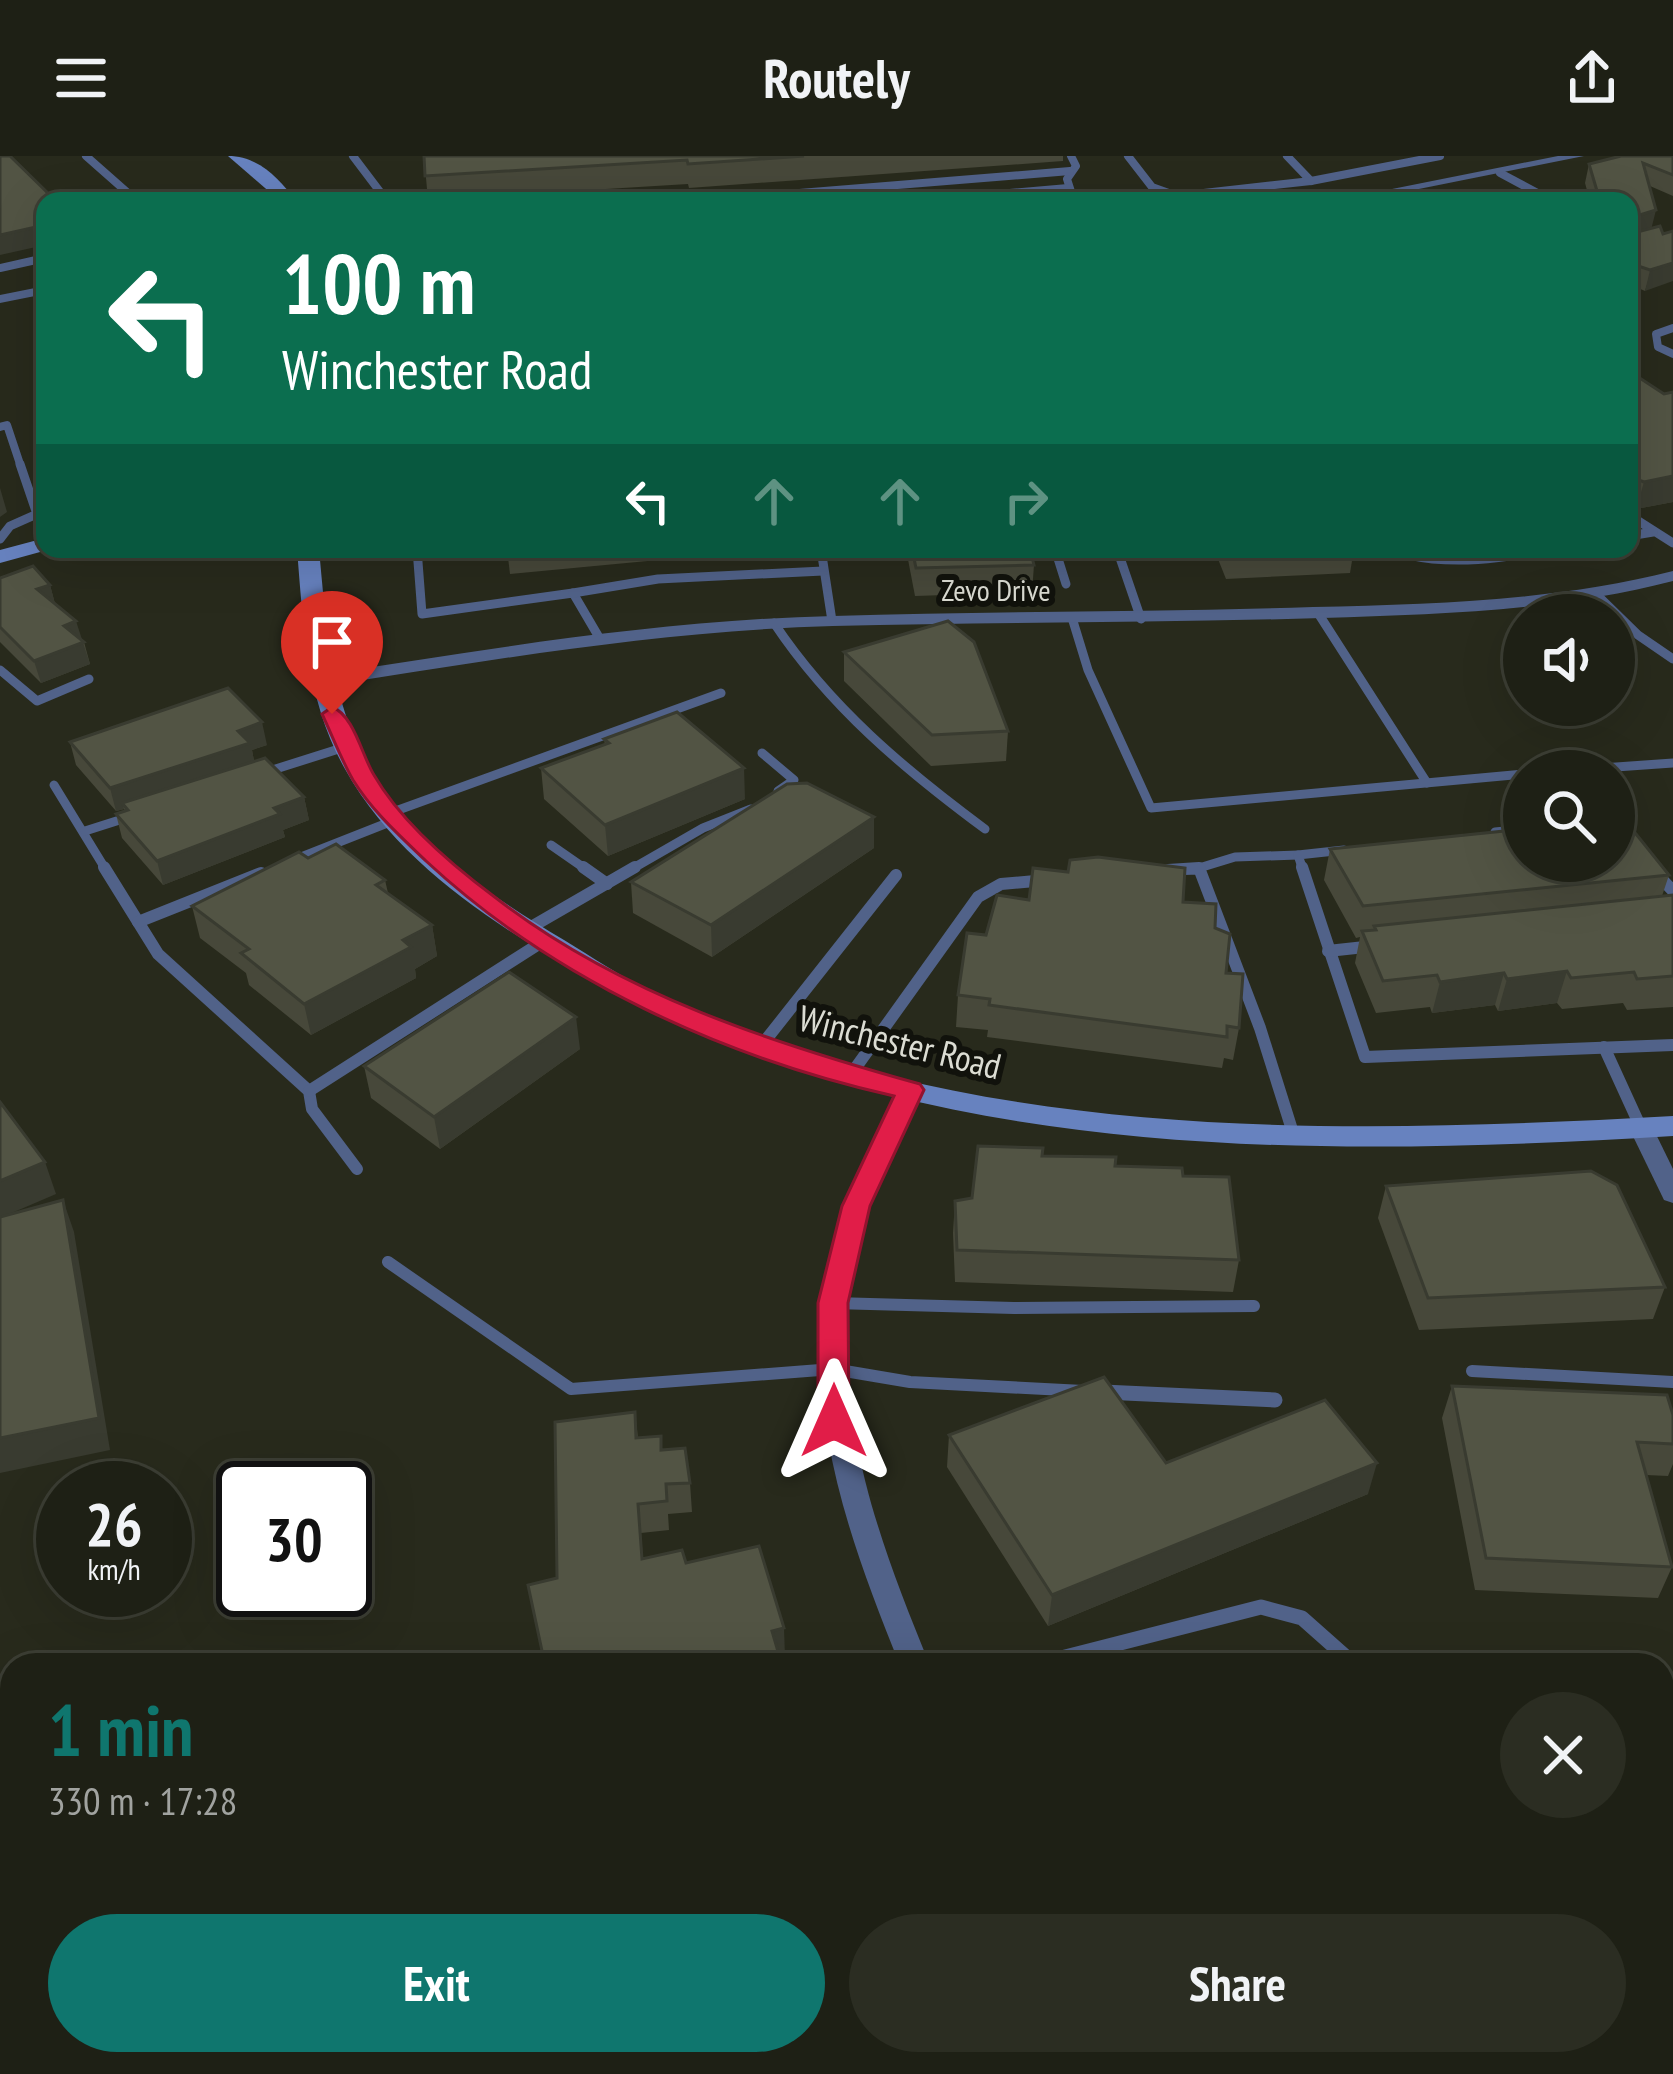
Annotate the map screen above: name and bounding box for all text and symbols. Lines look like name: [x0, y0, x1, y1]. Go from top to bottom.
text: Routely: [763, 43, 910, 113]
icon: menu: [48, 45, 114, 111]
icon: share: [1559, 45, 1625, 111]
text: 100 m: [282, 228, 475, 337]
icon: left: [84, 240, 240, 396]
text: Winchester Road: [282, 334, 592, 404]
icon: left: [615, 468, 681, 534]
icon: ahead: [741, 468, 807, 534]
icon: ahead: [867, 468, 933, 534]
icon: right: [993, 468, 1059, 534]
street label: Zevo Drive: [941, 570, 1051, 609]
pin: [281, 591, 383, 714]
map controls: [1503, 594, 1635, 882]
button: sound: [1503, 594, 1635, 726]
icon: arrive: [299, 609, 365, 675]
button: search: [1503, 750, 1635, 882]
street label: Winchester Road: [794, 994, 1006, 1089]
position arrow: [771, 1358, 897, 1484]
speed limit sign: 30: [216, 1461, 372, 1617]
text: 26: [85, 1485, 143, 1563]
text: km/h: [87, 1549, 141, 1588]
text: 1 min: [48, 1683, 193, 1776]
button: close: [1500, 1692, 1626, 1818]
text: 330 m · 17:28: [48, 1775, 237, 1826]
button: Exit: [48, 1914, 825, 2052]
button: Share: [849, 1914, 1626, 2052]

